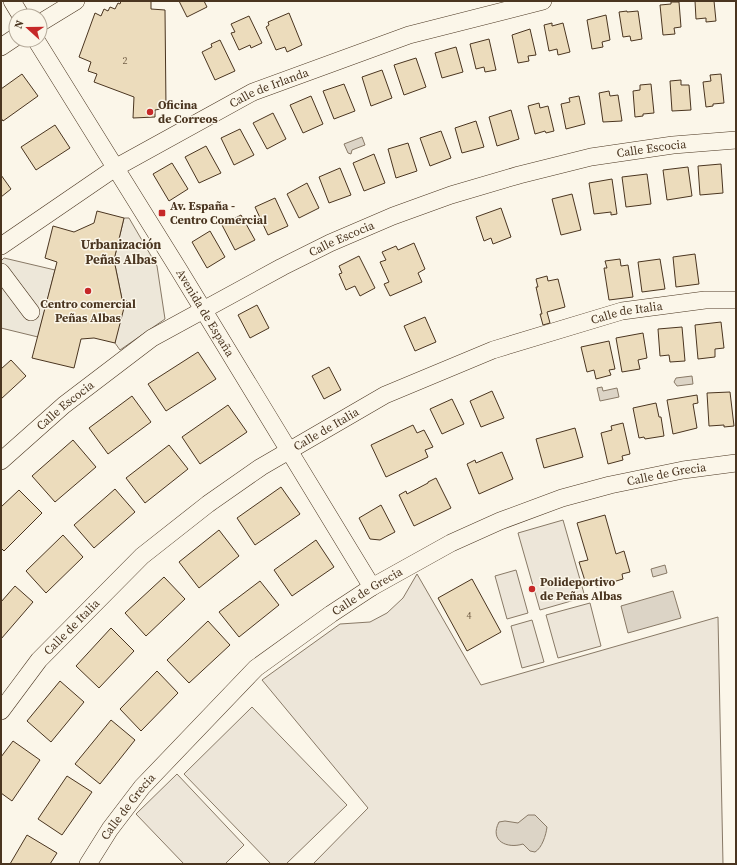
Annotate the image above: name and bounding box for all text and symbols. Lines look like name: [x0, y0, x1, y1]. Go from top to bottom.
north arrow: [8, 8, 48, 48]
text: N: [11, 18, 28, 31]
house number: 2: [123, 54, 128, 67]
street label: Calle de Irlanda: [226, 64, 312, 112]
place label: Oficina de Correos: [158, 97, 218, 127]
marker: Oficina de Correos: [145, 107, 155, 117]
street label: Calle Escocia: [615, 136, 688, 161]
place label: Av. España - Centro Comercial: [170, 198, 267, 228]
marker: Av. España - Centro Comercial: [157, 208, 167, 218]
street label: Calle Escocia: [306, 217, 378, 260]
district label: Urbanización Peñas Albas: [81, 236, 161, 268]
street label: Avenida de España: [172, 266, 238, 361]
marker: Centro comercial Peñas Albas: [83, 286, 93, 296]
place label: Centro comercial Peñas Albas: [40, 296, 136, 326]
street label: Calle de Italia: [589, 298, 664, 328]
street label: Calle Escocia: [33, 376, 98, 434]
street label: Calle de Italia: [291, 403, 363, 454]
street label: Calle de Grecia: [625, 459, 708, 489]
street label: Calle de Grecia: [329, 563, 406, 619]
place label: Polideportivo de Peñas Albas: [540, 574, 623, 604]
marker: Polideportivo de Peñas Albas: [527, 584, 537, 594]
street label: Calle de Italia: [40, 595, 104, 659]
house number: 4: [467, 609, 472, 622]
street label: Calle de Grecia: [97, 769, 159, 843]

